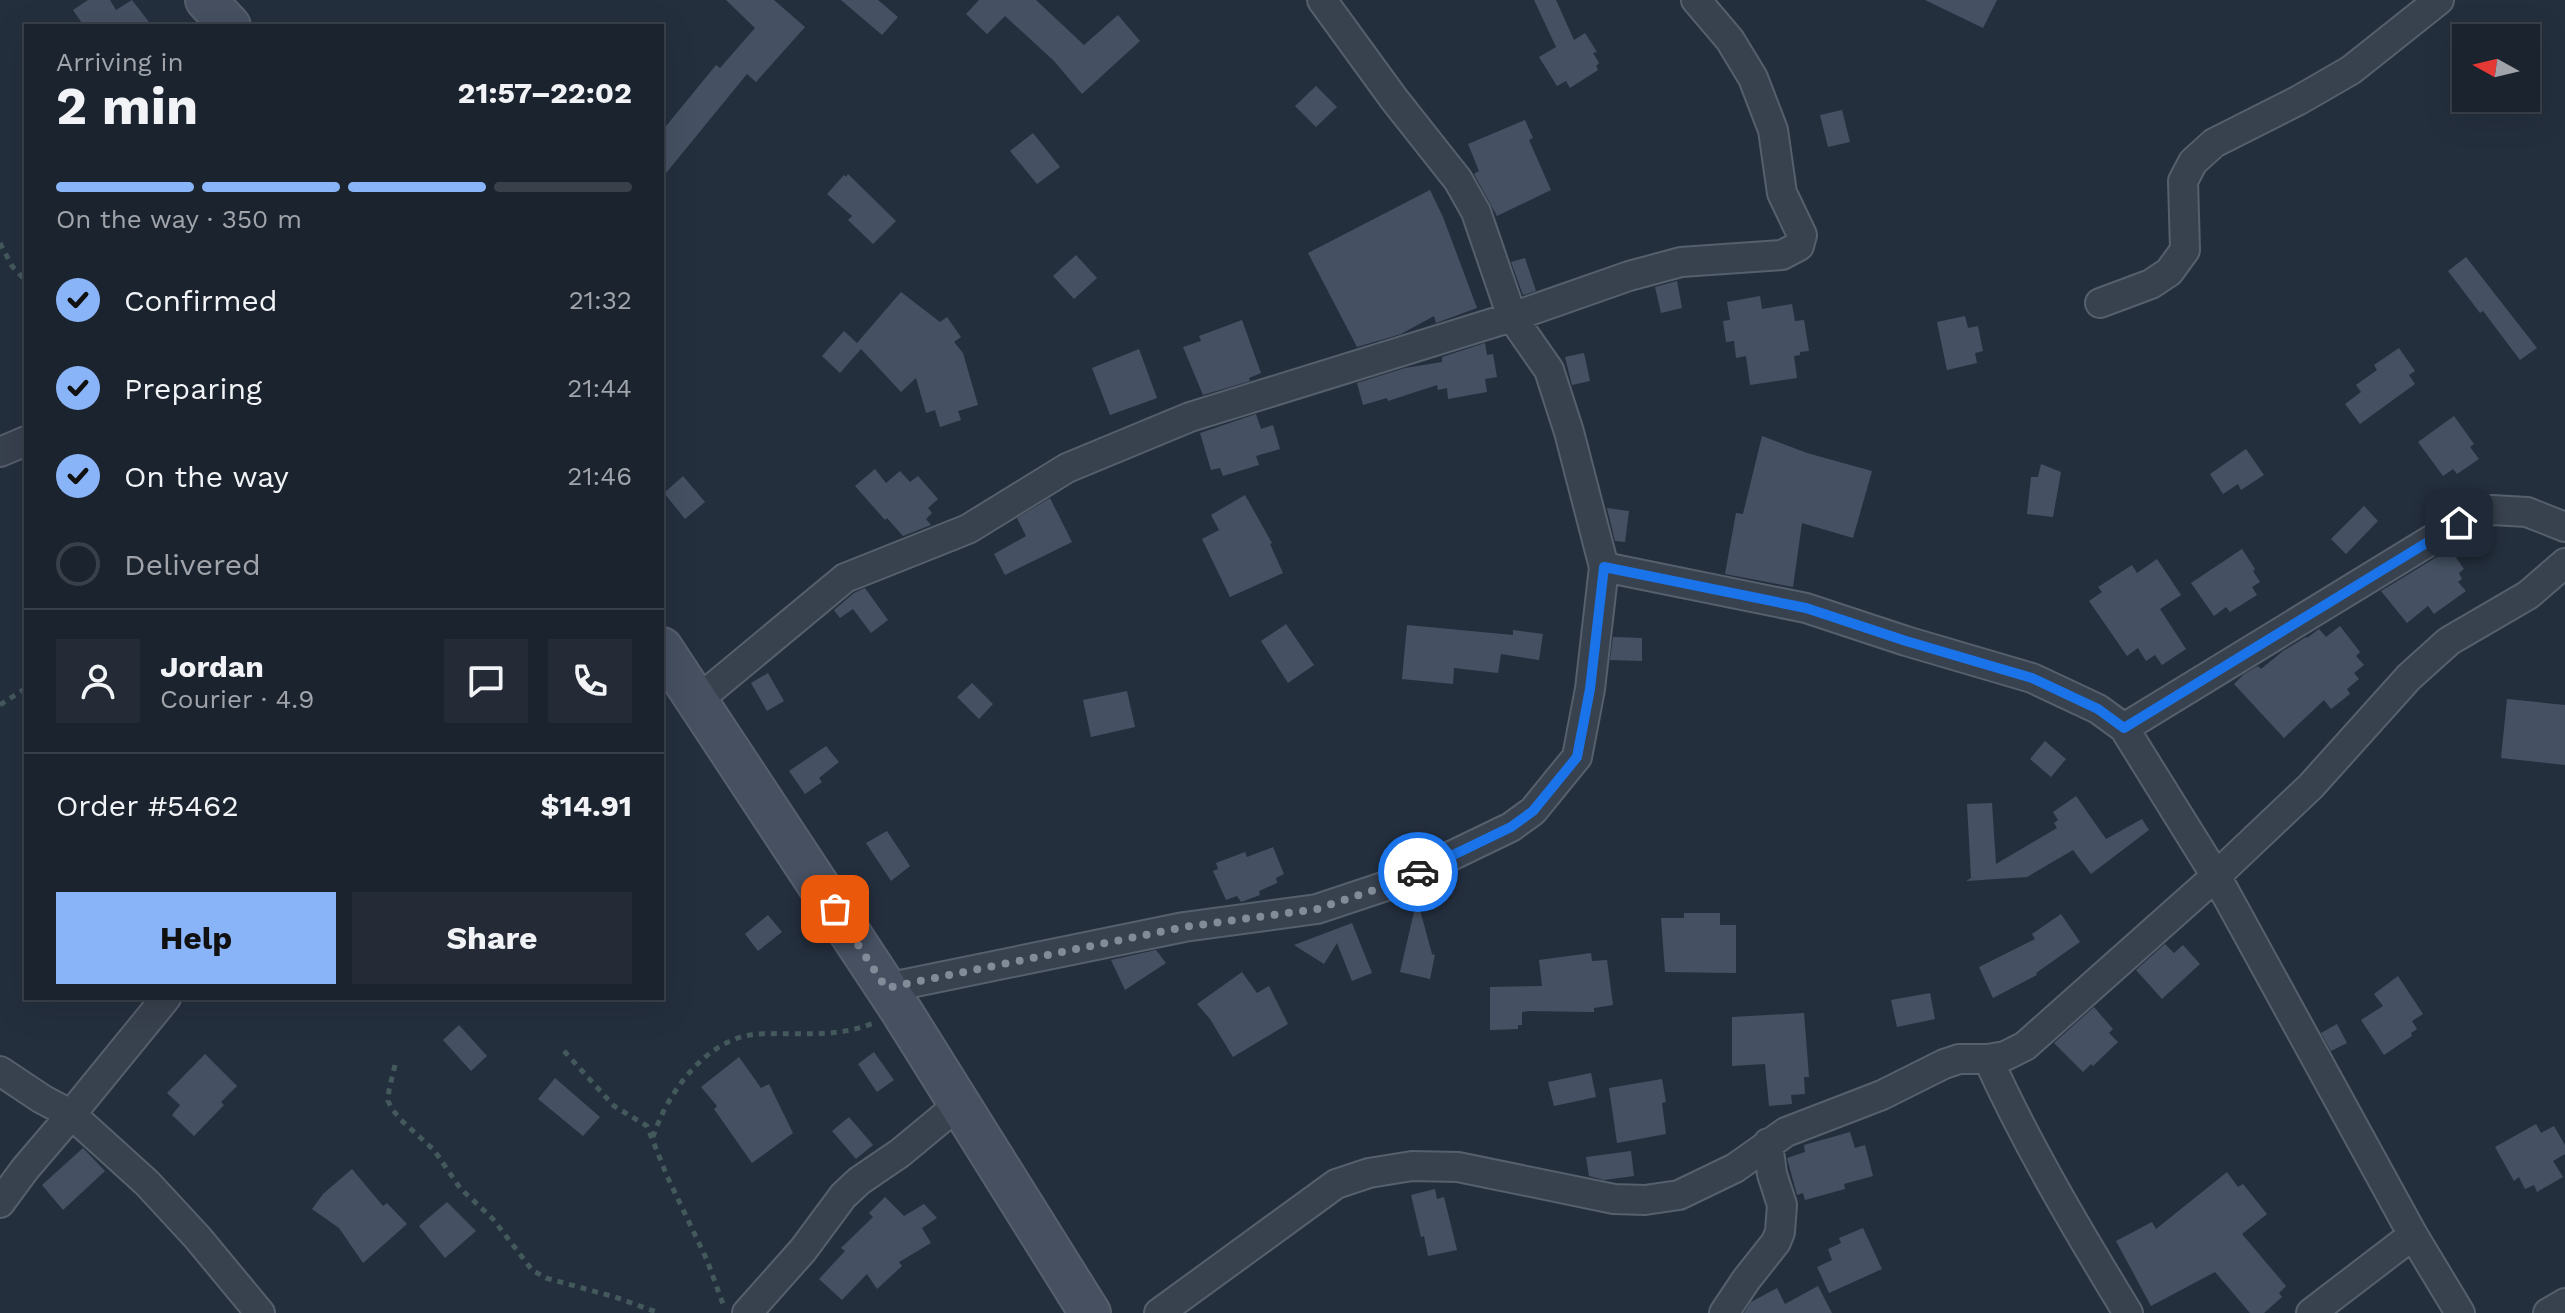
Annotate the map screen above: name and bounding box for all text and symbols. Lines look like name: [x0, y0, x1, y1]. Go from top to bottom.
north arrow: [2452, 24, 2540, 112]
map controls: [2452, 24, 2540, 112]
text: Arriving in: [56, 47, 184, 77]
text: 21:57–22:02: [458, 75, 632, 110]
text: 2 min: [56, 76, 198, 137]
text: On the way · 350 m: [56, 204, 302, 234]
icon: check: [56, 278, 100, 322]
text: Confirmed: [124, 283, 278, 318]
text: 21:32: [569, 285, 632, 315]
icon: check: [56, 366, 100, 410]
text: Preparing: [124, 371, 262, 406]
text: 21:44: [567, 373, 632, 403]
icon: check: [56, 454, 100, 498]
text: On the way: [124, 459, 289, 494]
text: 21:46: [567, 461, 632, 491]
pin: [2425, 489, 2493, 557]
icon: home: [2437, 501, 2481, 545]
text: Delivered: [124, 547, 261, 582]
button: person: [56, 639, 140, 723]
button: chat: [444, 639, 528, 723]
button: phone: [548, 639, 632, 723]
text: Jordan: [160, 649, 264, 684]
text: Courier · 4.9: [160, 684, 314, 714]
text: Order #5462: [56, 788, 239, 823]
text: $14.91: [540, 788, 632, 823]
courier: [1378, 832, 1458, 912]
icon: car: [1396, 850, 1440, 894]
pin: [801, 875, 869, 943]
icon: bag: [813, 887, 857, 931]
button: Help: [56, 892, 336, 984]
button: Share: [352, 892, 632, 984]

